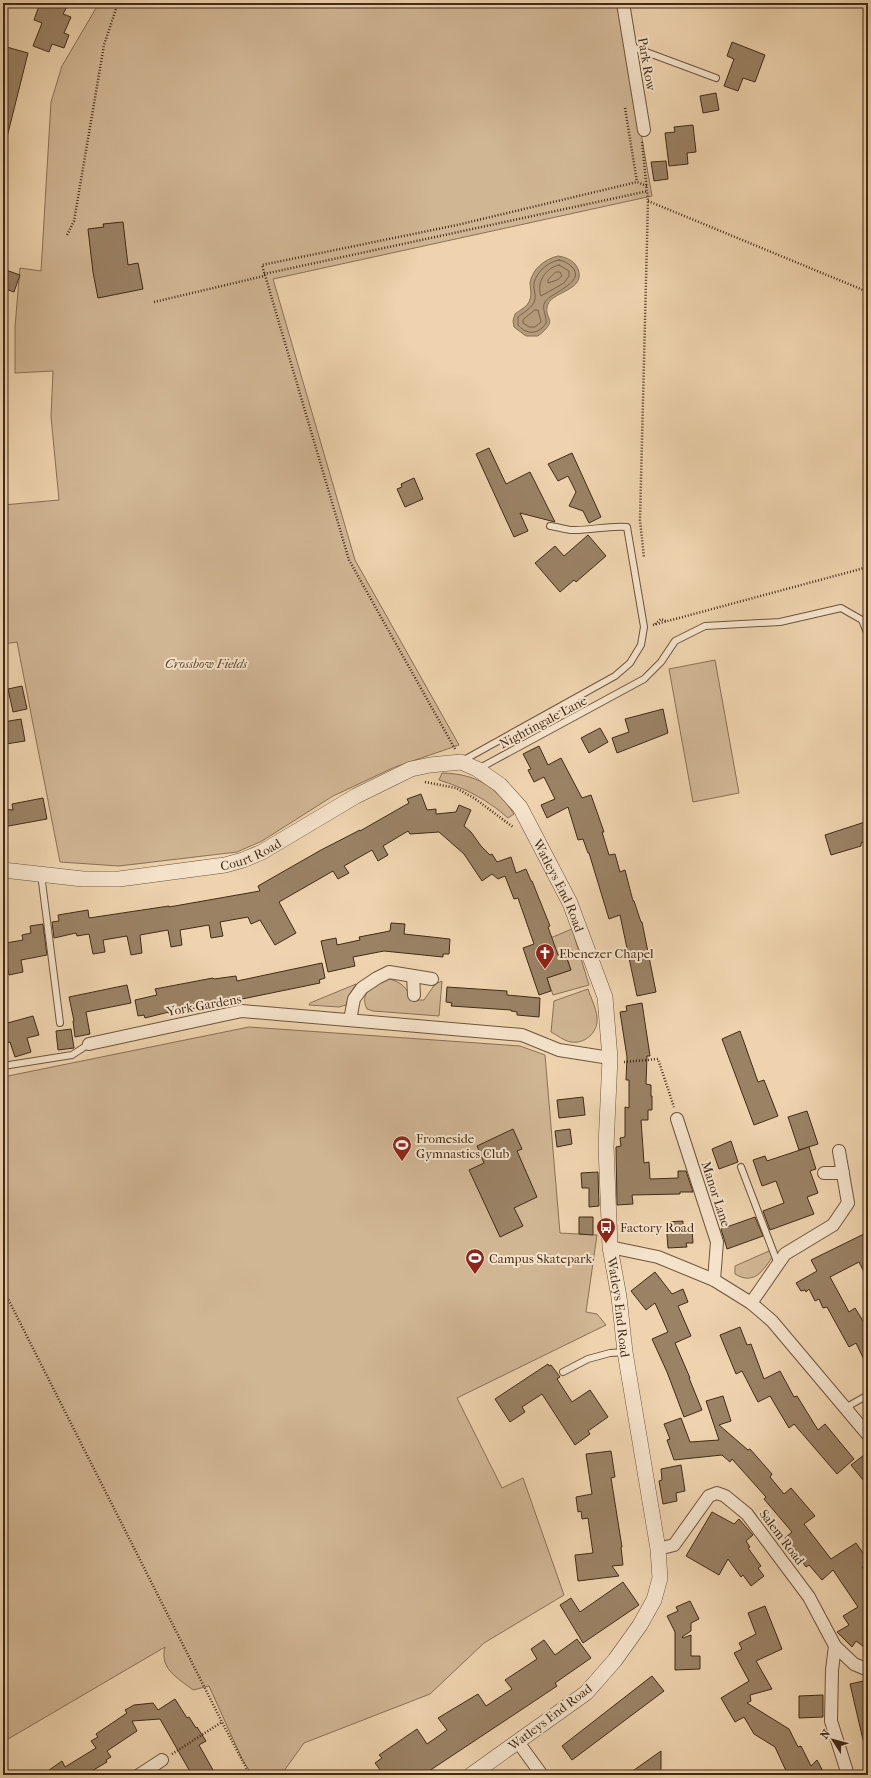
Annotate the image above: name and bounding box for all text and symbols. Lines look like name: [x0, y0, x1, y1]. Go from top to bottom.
street label: Park Row: [635, 36, 659, 92]
park label: Crossbow Fields: [165, 656, 248, 671]
street label: Nightingale Lane: [497, 692, 590, 751]
street label: Court Road: [219, 835, 284, 873]
street label: Watleys End Road: [530, 836, 588, 935]
church icon: Ebenezer Chapel: [534, 942, 556, 970]
place label: Ebenezer Chapel: [559, 946, 654, 961]
street label: York Gardens: [165, 991, 243, 1019]
place label: Fromeside Gymnastics Club: [416, 1131, 509, 1161]
sports icon: Fromeside Gymnastics Club: [391, 1134, 413, 1162]
street label: Manor Lane: [698, 1159, 734, 1229]
bus stop icon: Factory Road: [595, 1216, 617, 1244]
place label: Factory Road: [620, 1220, 695, 1235]
sports icon: Campus Skatepark: [464, 1247, 486, 1275]
place label: Campus Skatepark: [489, 1251, 592, 1266]
street label: Watleys End Road: [604, 1255, 633, 1359]
street label: Salem Road: [756, 1506, 808, 1568]
street label: Watleys End Road: [504, 1680, 596, 1754]
north arrow: [813, 1720, 853, 1760]
text: N: [818, 1727, 833, 1742]

